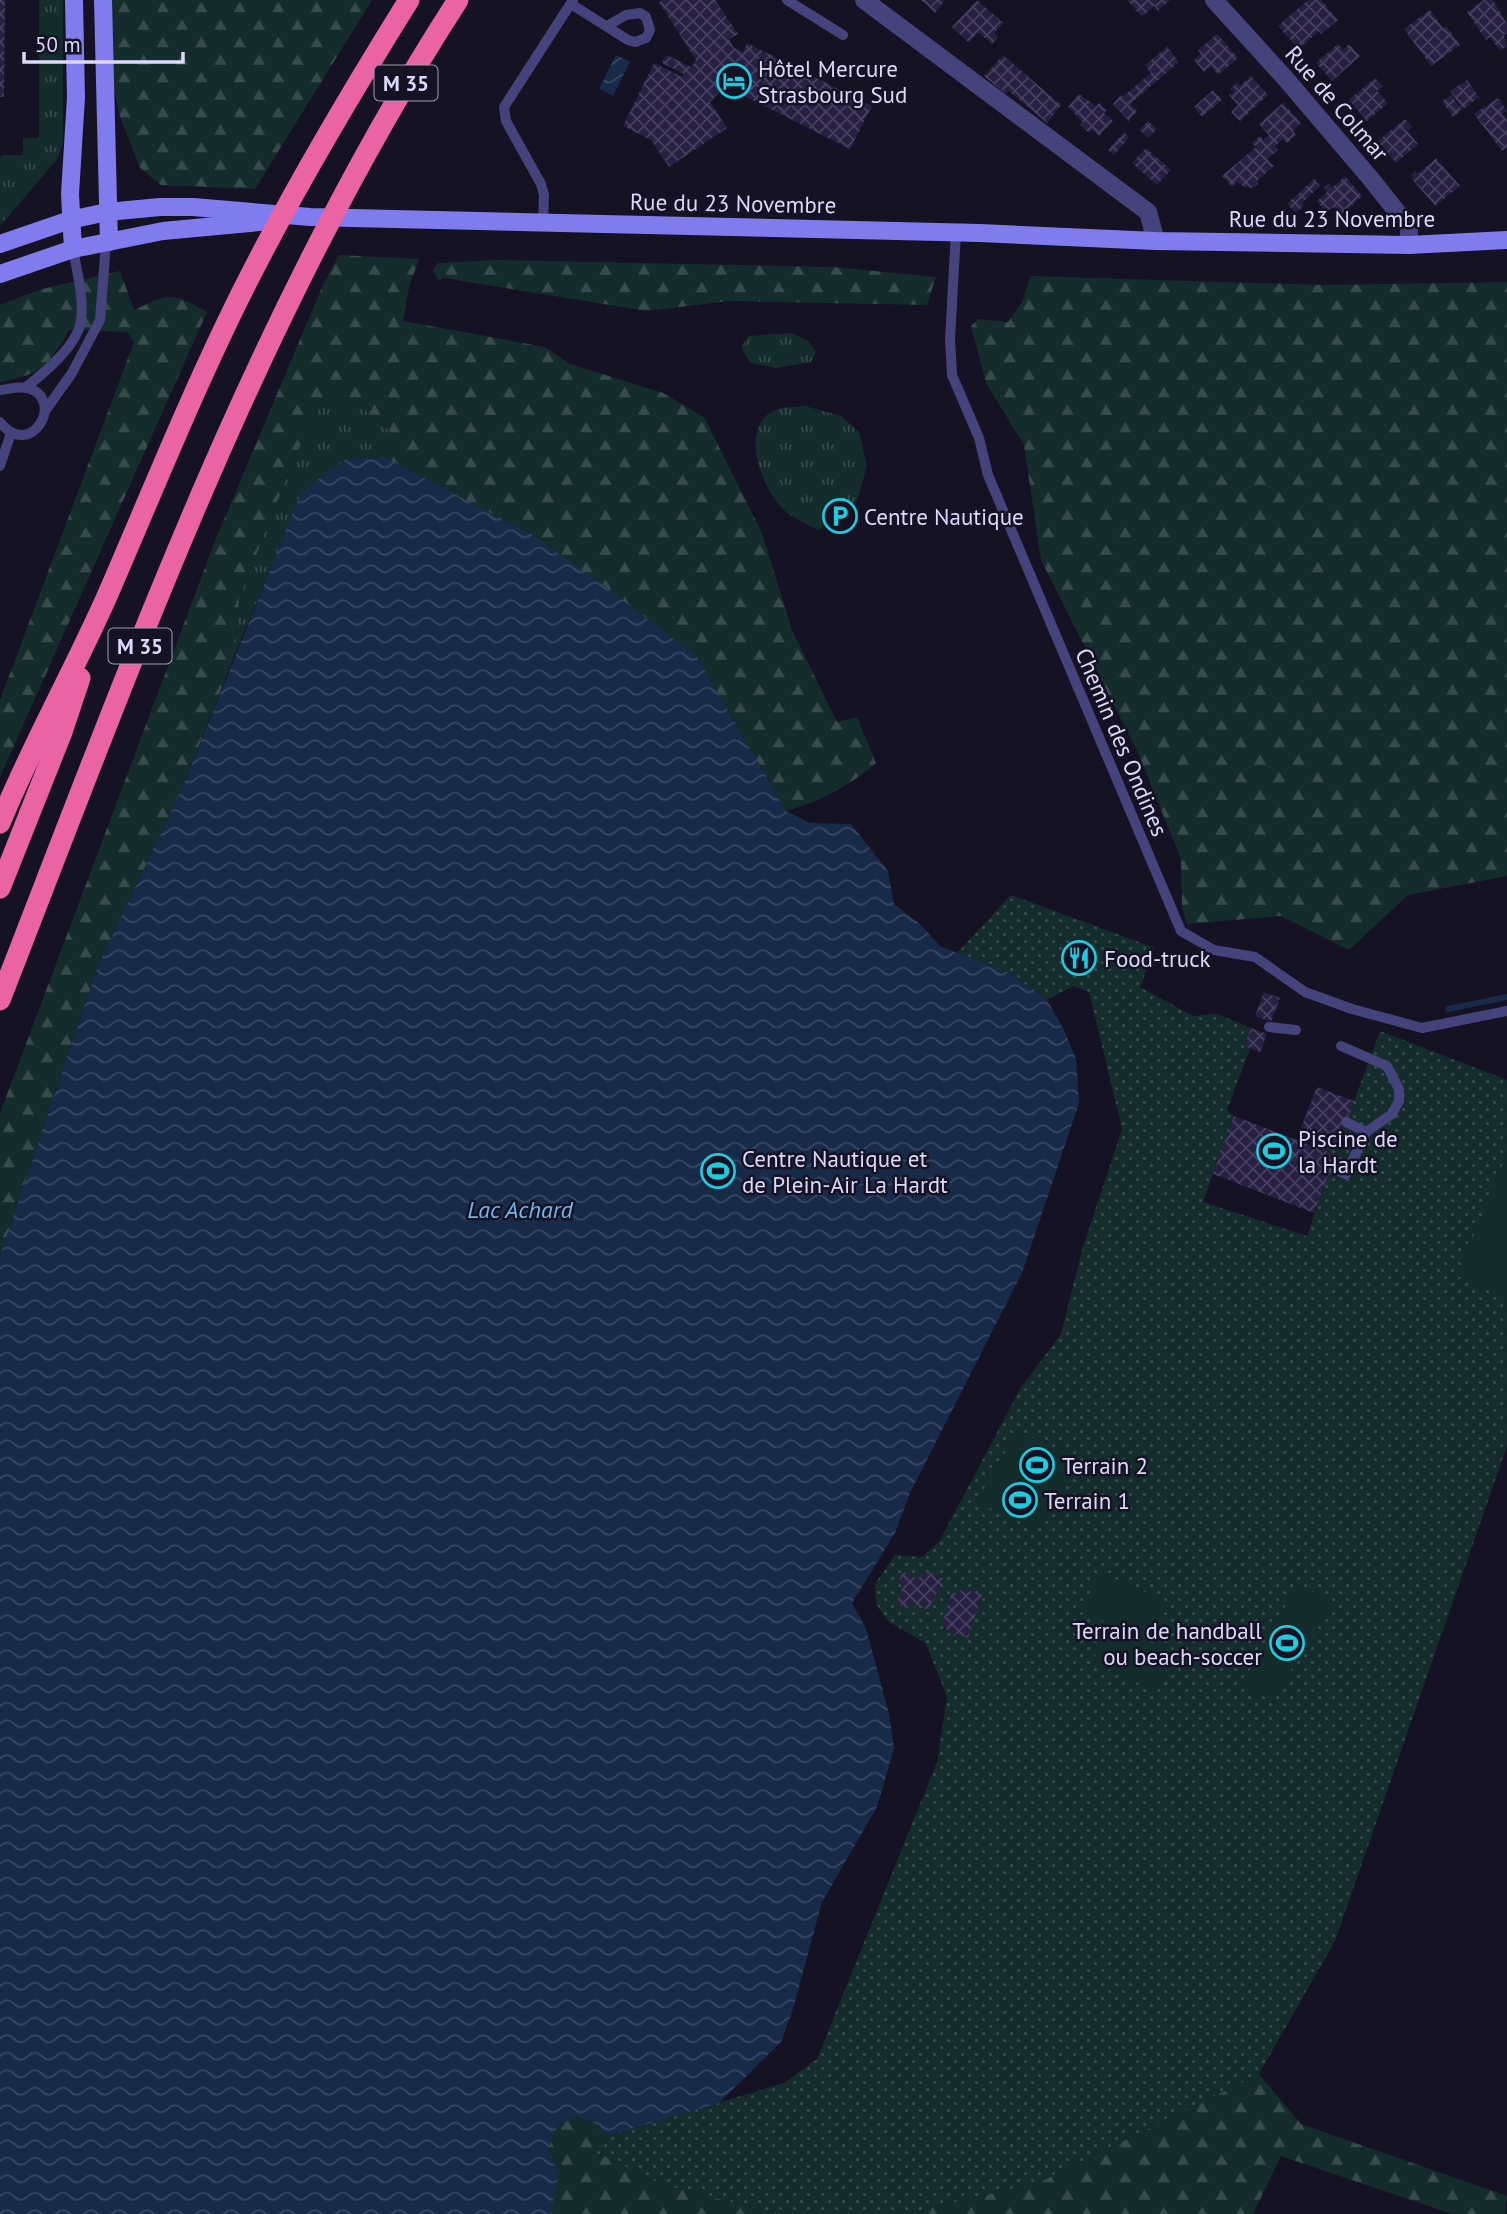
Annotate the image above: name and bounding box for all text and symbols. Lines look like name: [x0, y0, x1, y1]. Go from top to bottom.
scale bar: [24, 21, 184, 65]
text: 50 m: [35, 31, 81, 58]
street label: Rue de Colmar: [1279, 39, 1395, 167]
place label: Hôtel Mercure Strasbourg Sud: [758, 54, 907, 109]
hotel icon: Hôtel Mercure Strasbourg Sud: [715, 62, 753, 100]
road number: M 35: [374, 66, 438, 100]
street label: Rue du 23 Novembre: [630, 187, 836, 219]
street label: Rue du 23 Novembre: [1229, 204, 1435, 233]
parking icon: Centre Nautique: [821, 497, 859, 535]
place label: Centre Nautique: [864, 502, 1024, 531]
road number: M 35: [108, 628, 172, 664]
street label: Chemin des Ondines: [1069, 644, 1175, 840]
restaurant icon: Food-truck: [1060, 939, 1098, 977]
place label: Food-truck: [1104, 944, 1211, 973]
place label: Piscine de la Hardt: [1298, 1124, 1398, 1179]
sports icon: Piscine de la Hardt: [1255, 1132, 1293, 1170]
place label: Centre Nautique et de Plein-Air La Hardt: [742, 1144, 948, 1199]
sports icon: Centre Nautique et de Plein-Air La Hardt: [699, 1152, 737, 1190]
water label: Lac Achard: [467, 1194, 574, 1225]
sports icon: Terrain 2: [1018, 1446, 1056, 1484]
place label: Terrain 2: [1062, 1451, 1148, 1480]
sports icon: Terrain 1: [1001, 1481, 1039, 1519]
place label: Terrain 1: [1044, 1486, 1130, 1515]
place label: Terrain de handball ou beach-soccer: [1072, 1616, 1262, 1671]
sports icon: Terrain de handball ou beach-soccer: [1268, 1624, 1306, 1662]

